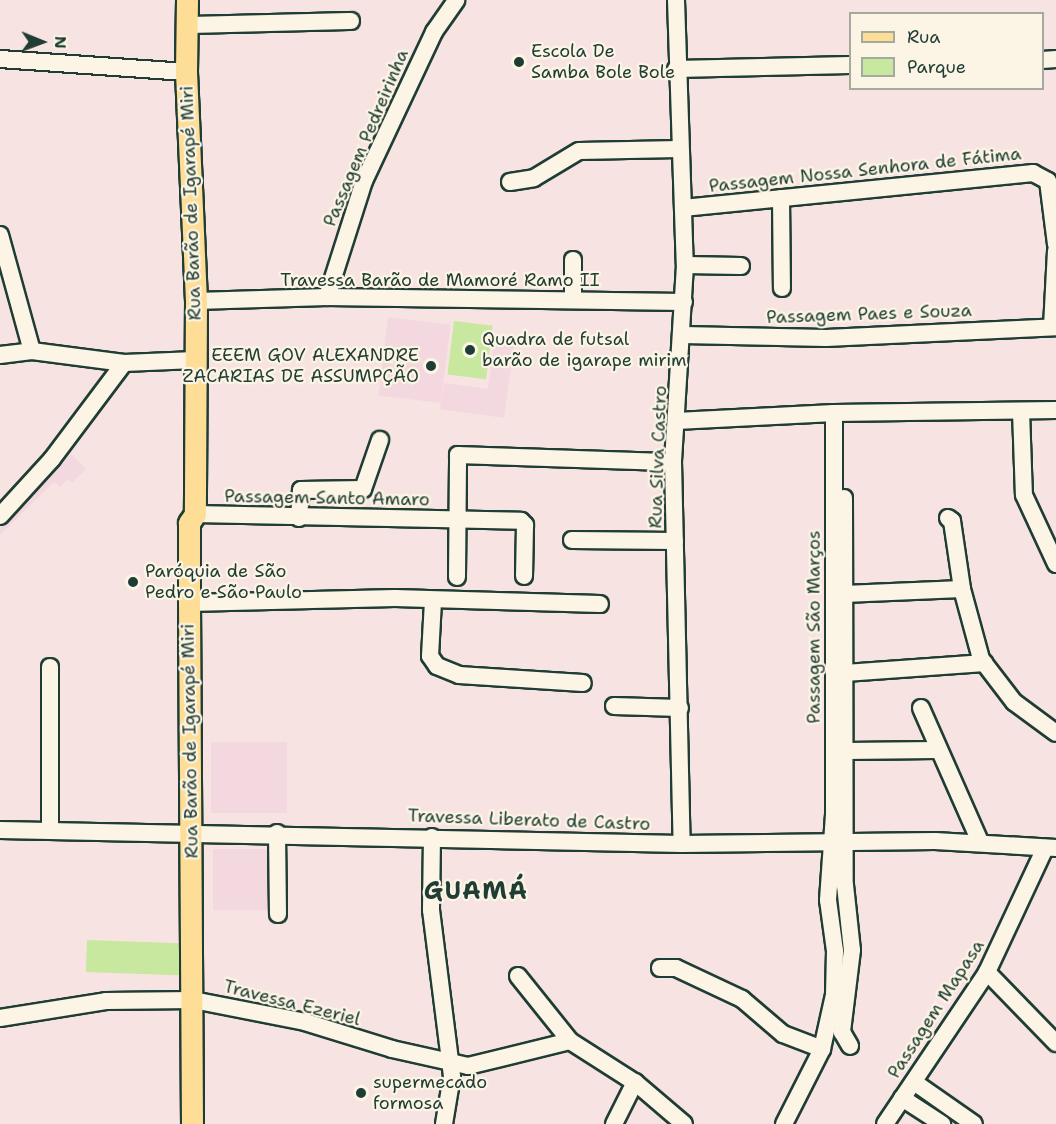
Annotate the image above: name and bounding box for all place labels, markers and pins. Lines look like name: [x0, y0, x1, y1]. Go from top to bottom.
place label: Escola De Samba Bole Bole: [531, 41, 675, 84]
marker: Escola De Samba Bole Bole: [512, 55, 526, 69]
place label: Quadra de futsal barão de igarape mirim: [482, 329, 687, 372]
marker: Quadra de futsal barão de igarape mirim: [463, 343, 477, 357]
place label: EEEM GOV ALEXANDRE ZACARIAS DE ASSUMPÇÃO: [183, 345, 419, 388]
marker: EEEM GOV ALEXANDRE ZACARIAS DE ASSUMPÇÃO: [424, 359, 438, 373]
place label: Paróquia de São Pedro e São Paulo: [145, 561, 302, 604]
marker: Paróquia de São Pedro e São Paulo: [126, 575, 140, 589]
place label: supermecado formosa: [373, 1072, 487, 1114]
marker: supermecado formosa: [354, 1086, 368, 1100]

